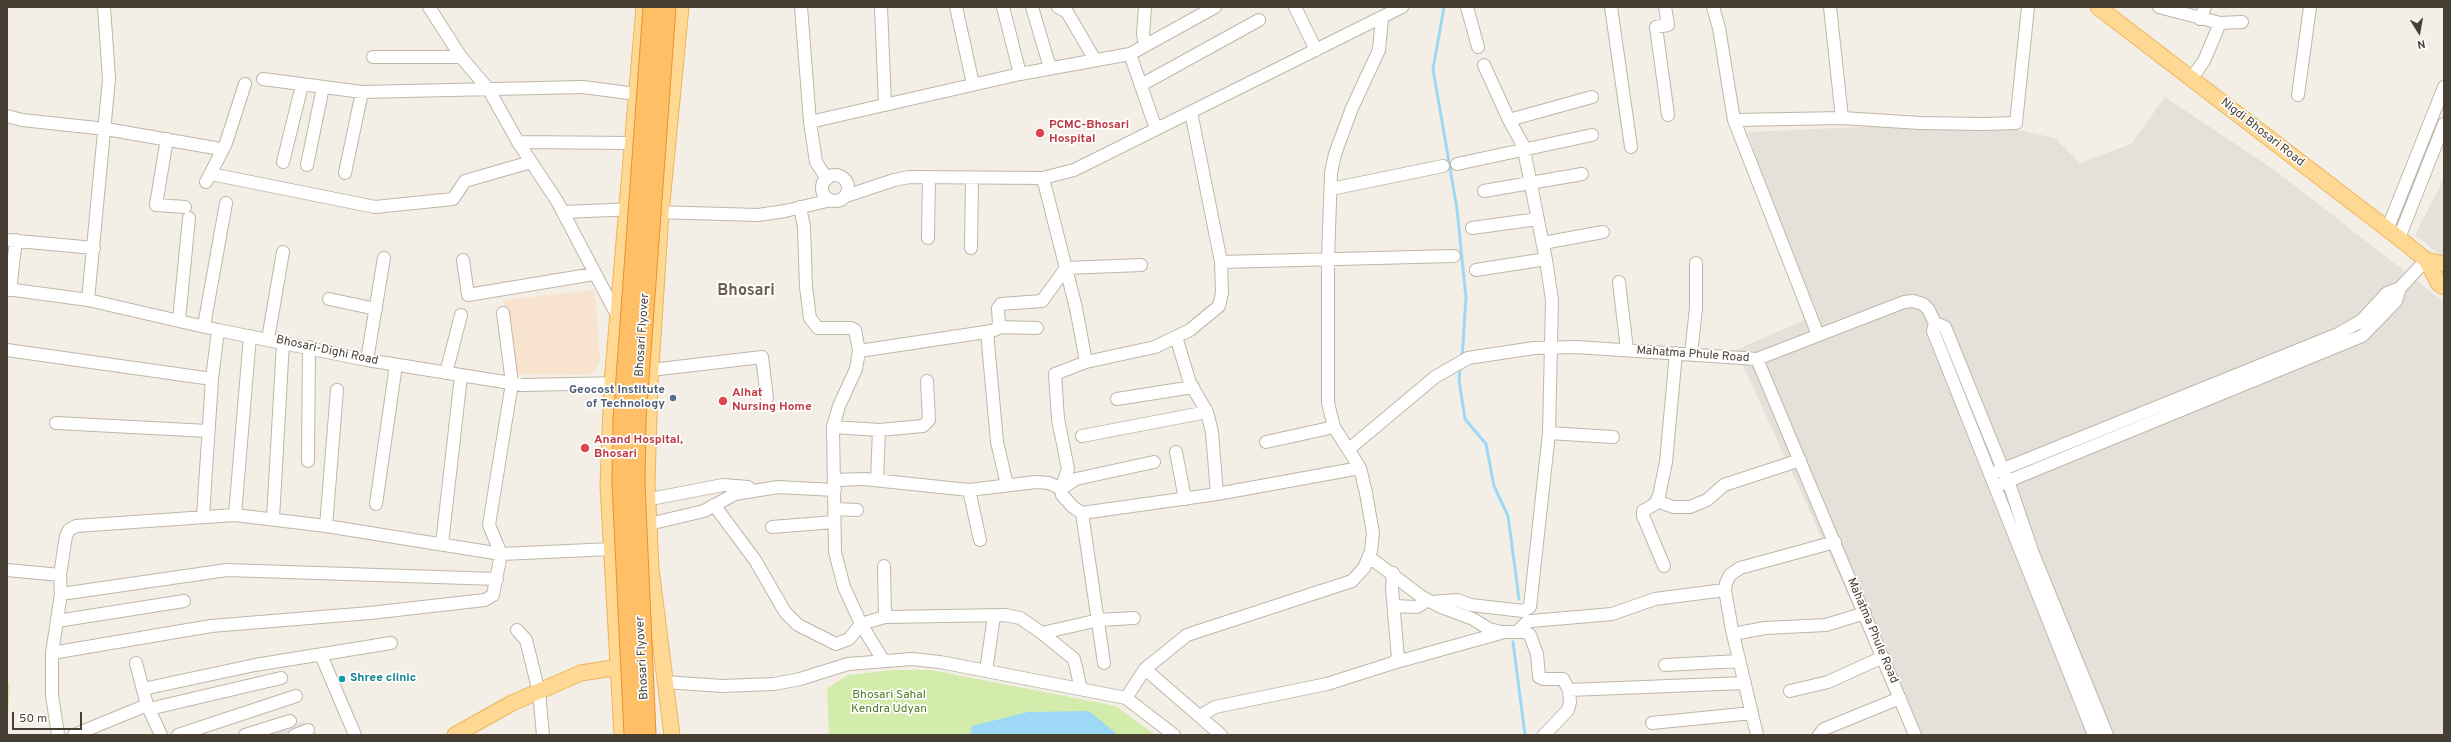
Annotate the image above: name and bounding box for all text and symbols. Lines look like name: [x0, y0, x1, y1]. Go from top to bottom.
north arrow: [2399, 12, 2439, 52]
text: N: [2416, 36, 2427, 51]
street label: Nigdi Bhosari Road: [2217, 96, 2307, 170]
place label: PCMC-Bhosari Hospital: [1049, 119, 1129, 147]
marker: PCMC-Bhosari Hospital: [1034, 127, 1046, 139]
district label: Bhosari: [717, 282, 775, 302]
street label: Bhosari Flyover: [633, 293, 653, 377]
street label: Bhosari-Dighi Road: [275, 333, 379, 369]
street label: Mahatma Phule Road: [1636, 344, 1750, 366]
place label: Geocost Institute of Technology: [569, 384, 665, 412]
place label: Alhat Nursing Home: [732, 387, 812, 415]
marker: Geocost Institute of Technology: [668, 393, 678, 403]
marker: Alhat Nursing Home: [717, 395, 729, 407]
place label: Anand Hospital, Bhosari: [594, 434, 683, 462]
marker: Anand Hospital, Bhosari: [579, 442, 591, 454]
street label: Mahatma Phule Road: [1843, 576, 1901, 686]
street label: Bhosari Flyover: [634, 616, 652, 700]
place label: Shree clinic: [350, 672, 416, 686]
marker: Shree clinic: [337, 674, 347, 684]
park label: Bhosari Sahal Kendra Udyan: [851, 689, 927, 717]
scale bar: [14, 704, 84, 730]
text: 50 m: [19, 711, 47, 727]

